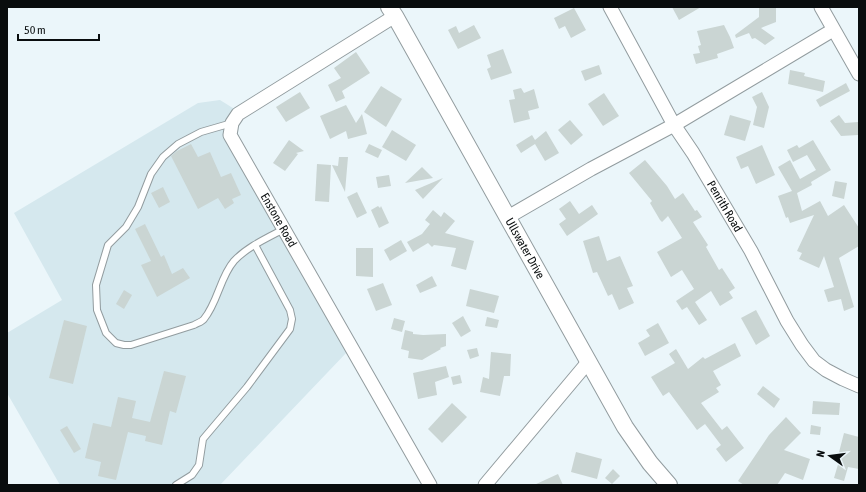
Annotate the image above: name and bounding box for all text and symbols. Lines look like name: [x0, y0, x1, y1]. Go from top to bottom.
scale bar: [18, 16, 99, 42]
text: 50 m: [24, 23, 46, 37]
street label: Penrith Road: [704, 178, 745, 234]
street label: Enstone Road: [258, 190, 300, 250]
street label: Ullswater Drive: [502, 215, 548, 281]
north arrow: [810, 436, 850, 476]
text: N: [814, 449, 827, 458]

